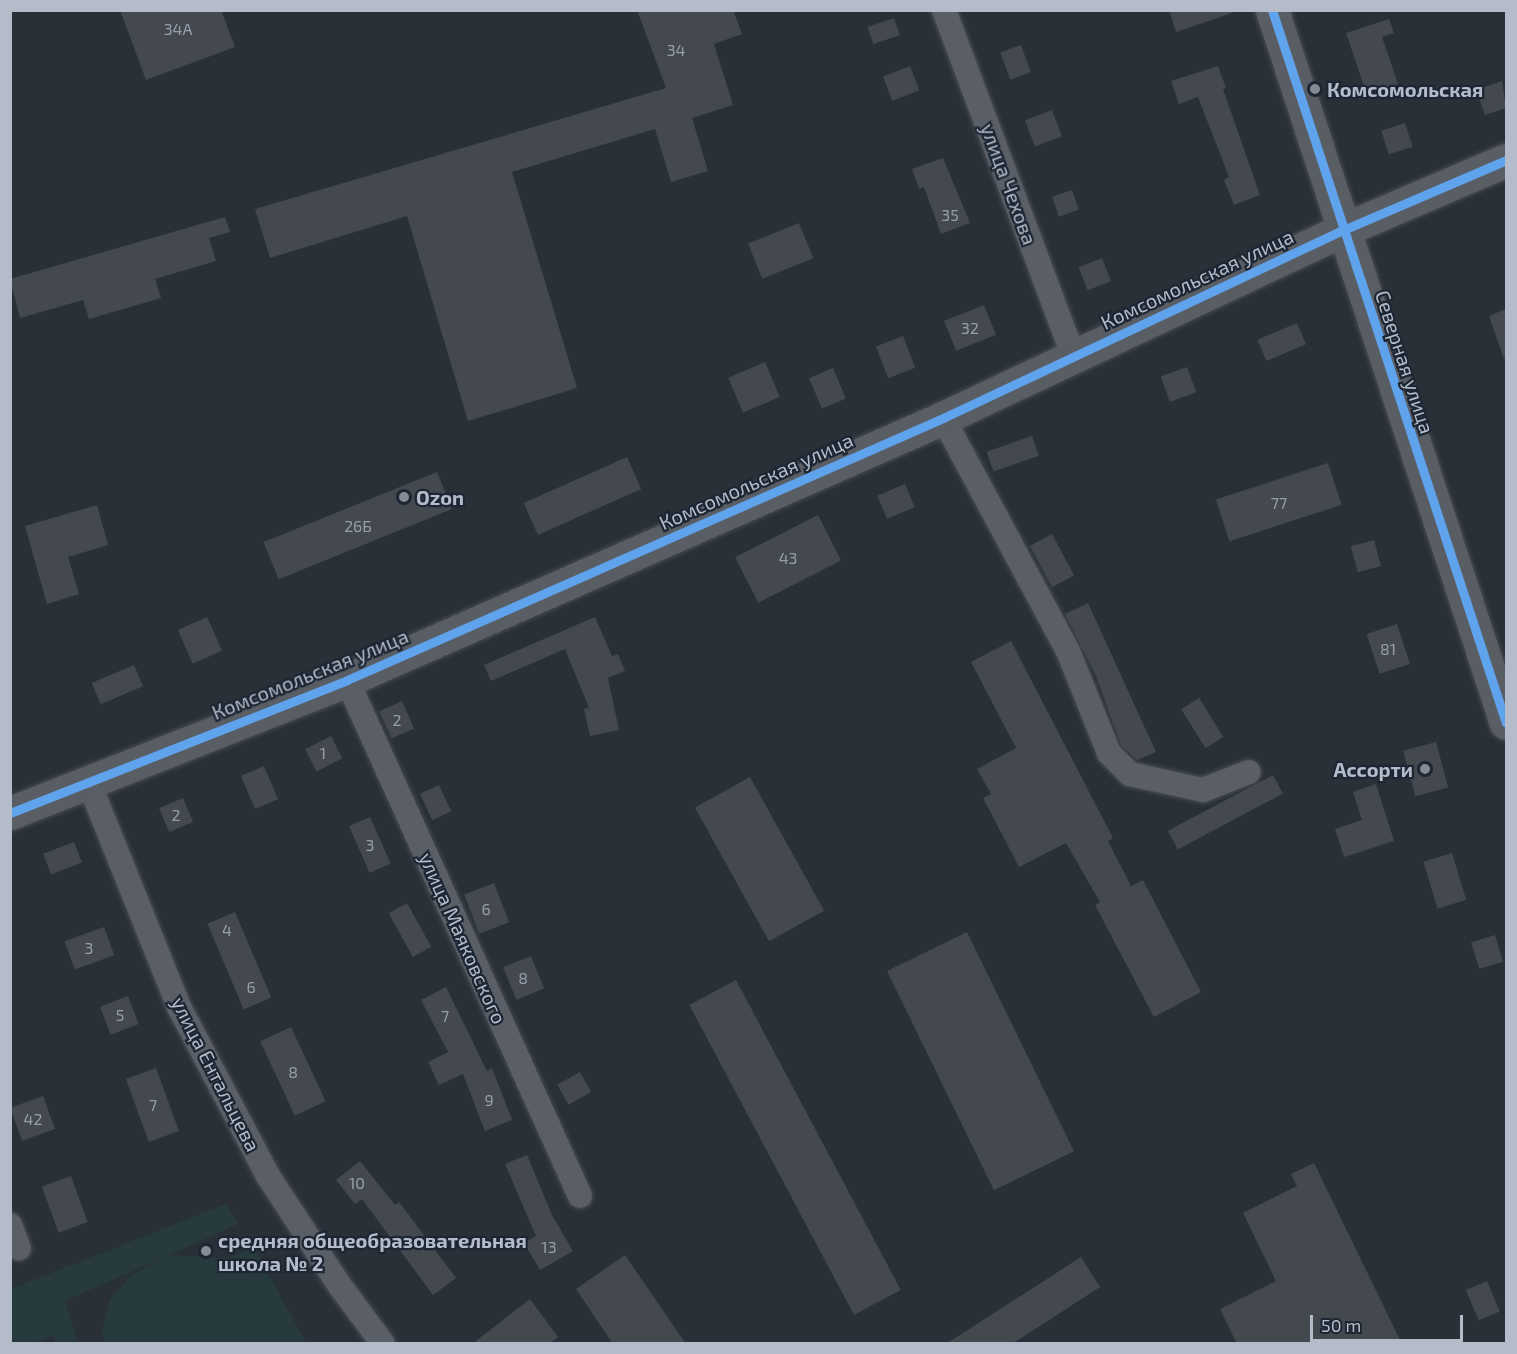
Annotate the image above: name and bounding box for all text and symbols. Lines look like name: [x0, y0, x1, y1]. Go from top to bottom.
house number: 34А: [164, 19, 192, 39]
house number: 34: [667, 40, 685, 60]
place label: Комсомольская: [1327, 77, 1483, 101]
marker: Комсомольская: [1308, 82, 1322, 96]
street label: улица Чехова: [976, 120, 1042, 248]
house number: 35: [941, 205, 959, 225]
street label: Комсомольская улица: [1097, 224, 1297, 334]
street label: Северная улица: [1371, 287, 1439, 437]
house number: 32: [961, 318, 979, 338]
street label: Комсомольская улица: [655, 427, 857, 535]
place label: Ozon: [416, 485, 464, 509]
marker: Ozon: [397, 490, 411, 504]
house number: 77: [1271, 493, 1287, 513]
house number: 26Б: [344, 516, 372, 536]
house number: 43: [779, 548, 797, 568]
street label: Комсомольская улица: [208, 624, 412, 724]
house number: 81: [1380, 639, 1396, 659]
house number: 2: [393, 710, 401, 730]
house number: 1: [320, 743, 326, 763]
place label: Ассорти: [1333, 757, 1413, 781]
marker: Ассорти: [1418, 762, 1432, 776]
house number: 2: [172, 805, 180, 825]
house number: 3: [366, 835, 374, 855]
street label: улица Маяковского: [414, 848, 512, 1028]
house number: 6: [481, 899, 491, 919]
house number: 4: [222, 920, 232, 940]
house number: 3: [85, 938, 93, 958]
house number: 8: [518, 968, 528, 988]
house number: 6: [246, 977, 256, 997]
street label: улица Ентальцева: [167, 993, 265, 1155]
house number: 5: [116, 1005, 124, 1025]
house number: 7: [441, 1006, 449, 1026]
house number: 8: [288, 1062, 298, 1082]
house number: 9: [484, 1090, 494, 1110]
house number: 7: [149, 1095, 157, 1115]
house number: 42: [24, 1109, 42, 1129]
house number: 10: [349, 1173, 365, 1193]
place label: средняя общеобразовательная школа № 2: [218, 1228, 527, 1275]
house number: 13: [541, 1237, 557, 1257]
marker: средняя общеобразовательная школа № 2: [199, 1244, 213, 1258]
scale bar: [1313, 1303, 1466, 1341]
text: 50 m: [1321, 1314, 1361, 1336]

